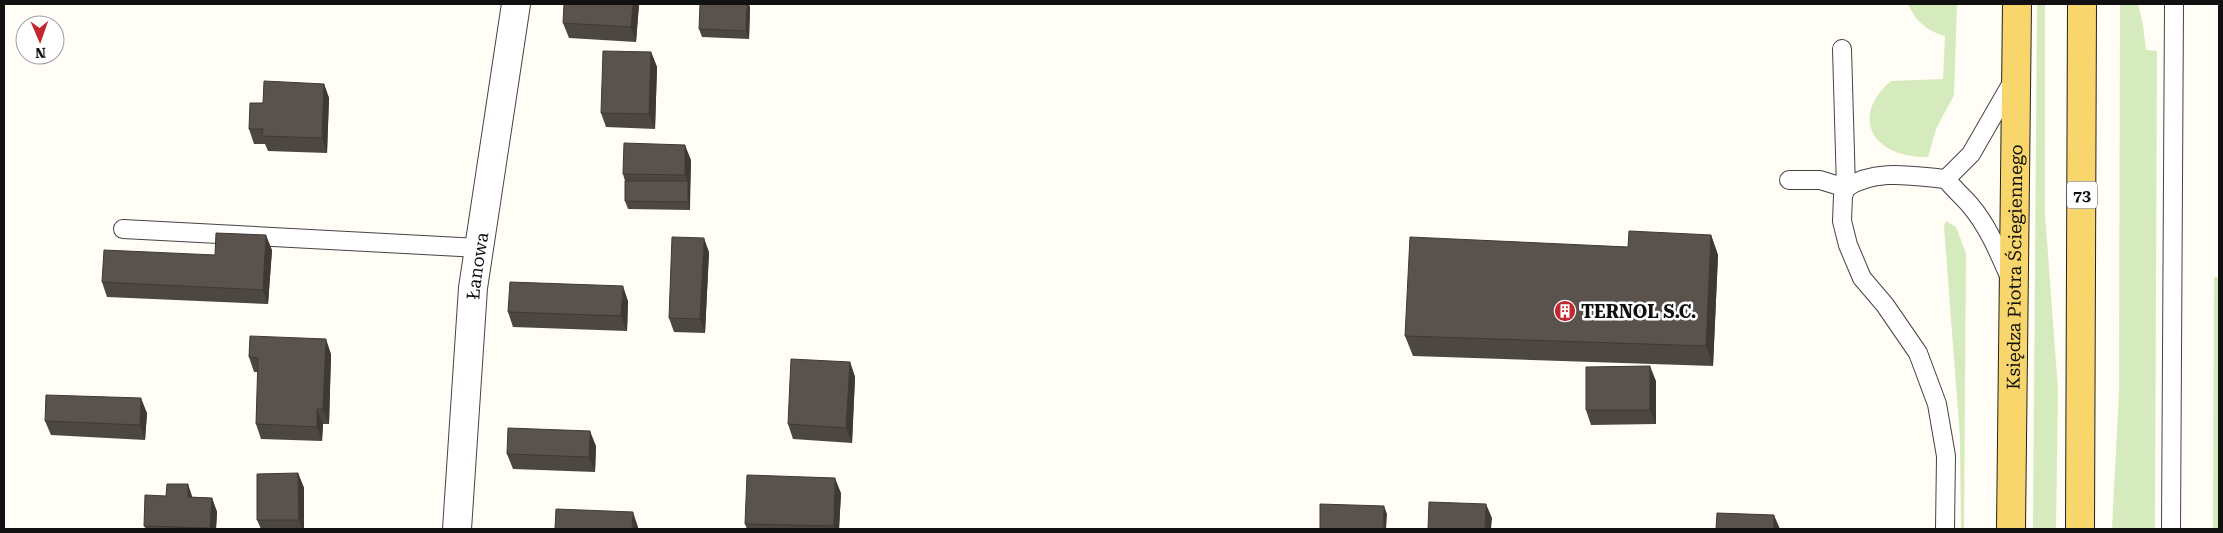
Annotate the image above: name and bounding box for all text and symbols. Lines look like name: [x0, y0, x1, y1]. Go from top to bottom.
north arrow: [15, 15, 65, 65]
text: N: [35, 45, 46, 61]
street label: Księdza Piotra Ściegiennego: [2002, 144, 2026, 390]
road number: 73: [2067, 182, 2097, 208]
street label: Łanowa: [462, 230, 492, 300]
building icon: TERNOL S.C.: [1553, 299, 1577, 323]
place label: TERNOL S.C.: [1581, 301, 1696, 322]

